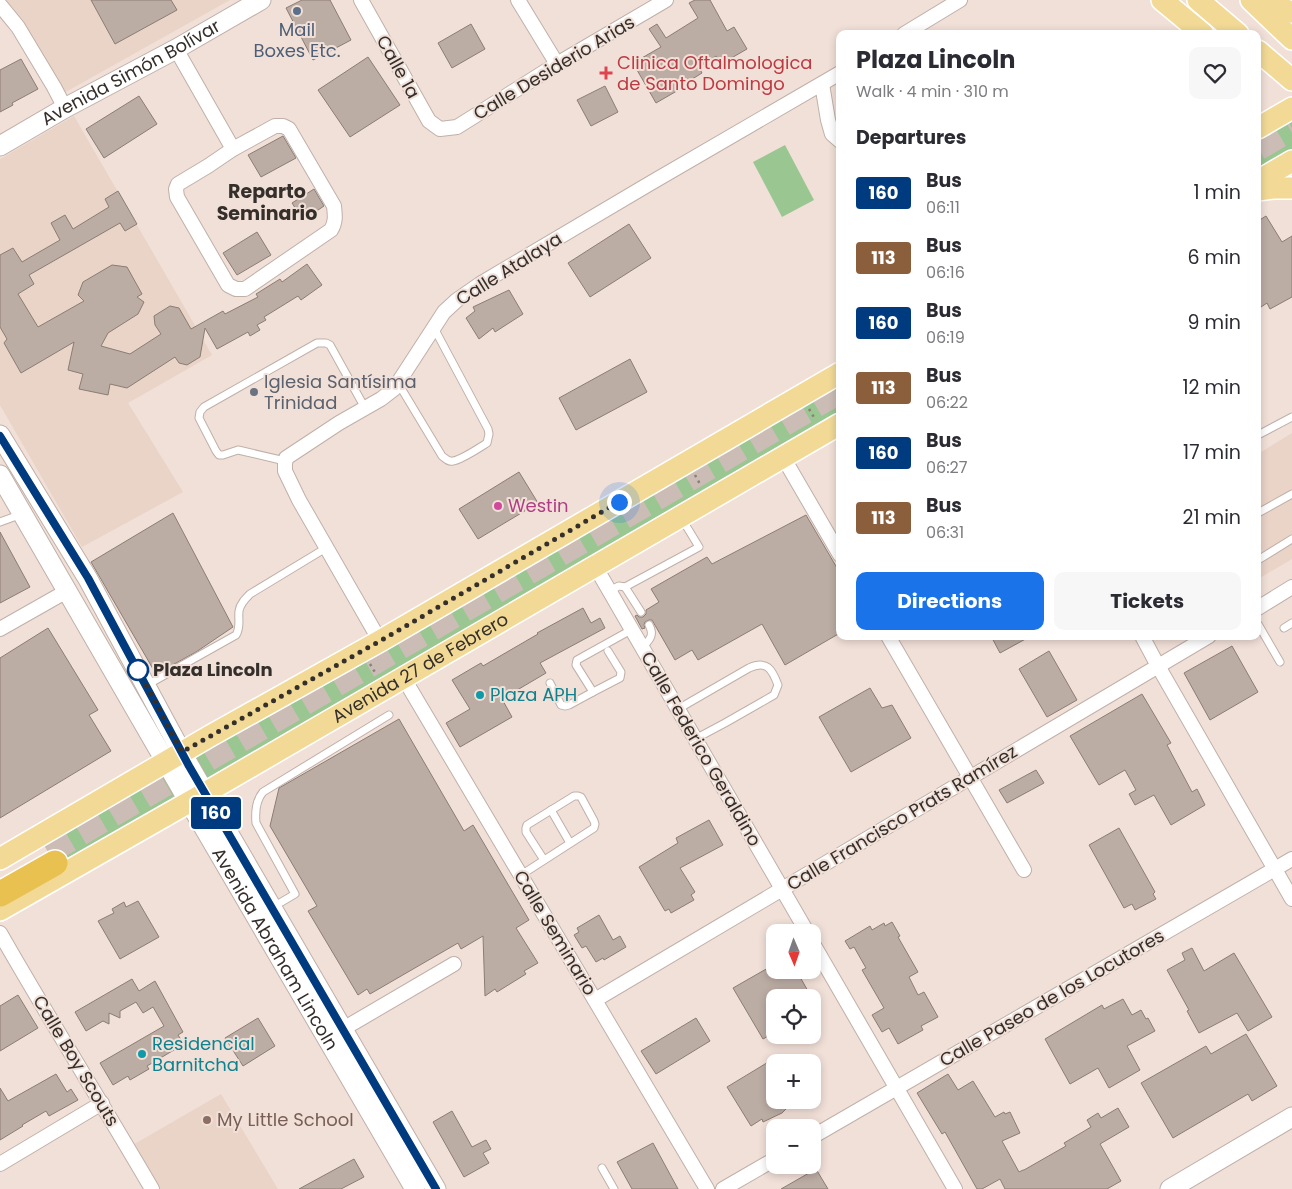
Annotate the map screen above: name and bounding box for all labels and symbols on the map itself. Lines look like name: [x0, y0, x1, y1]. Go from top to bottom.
marker: Mail Boxes Etc.: [291, 5, 303, 17]
street label: Calle Desiderio Arias: [468, 9, 639, 126]
street label: Avenida Simón Bolívar: [36, 13, 225, 131]
place label: Mail Boxes Etc.: [253, 17, 341, 63]
street label: Calle 1a: [371, 31, 426, 103]
place label: Clinica Oftalmologica de Santo Domingo: [617, 50, 813, 96]
marker: Clinica Oftalmologica de Santo Domingo: [599, 66, 613, 80]
district label: Reparto Seminario: [217, 178, 317, 227]
street label: Calle Atalaya: [451, 226, 567, 311]
place label: Iglesia Santísima Trinidad: [264, 369, 417, 415]
marker: Iglesia Santísima Trinidad: [248, 386, 260, 398]
your location: [607, 490, 632, 515]
place label: Westin: [508, 493, 569, 518]
marker: Westin: [492, 500, 504, 512]
street label: Avenida 27 de Febrero: [327, 606, 513, 729]
street label: Calle Federico Geraldino: [635, 647, 767, 851]
place label: Plaza Lincoln: [153, 657, 273, 682]
marker: Plaza Lincoln: [127, 659, 149, 681]
place label: Plaza APH: [490, 682, 577, 707]
marker: Plaza APH: [474, 689, 486, 701]
street label: Calle Francisco Prats Ramírez: [782, 739, 1022, 896]
line badge: 160: [187, 797, 245, 829]
street label: Avenida Abraham Lincoln: [206, 843, 344, 1055]
street label: Calle Seminario: [508, 865, 603, 1000]
street label: Calle Paseo de los Locutores: [935, 923, 1169, 1072]
north arrow: [766, 924, 821, 979]
street label: Calle Boy Scouts: [27, 991, 125, 1131]
place label: Residencial Barnitcha: [152, 1031, 255, 1077]
marker: Residencial Barnitcha: [136, 1048, 148, 1060]
place label: My Little School: [217, 1107, 354, 1132]
marker: My Little School: [201, 1114, 213, 1126]

